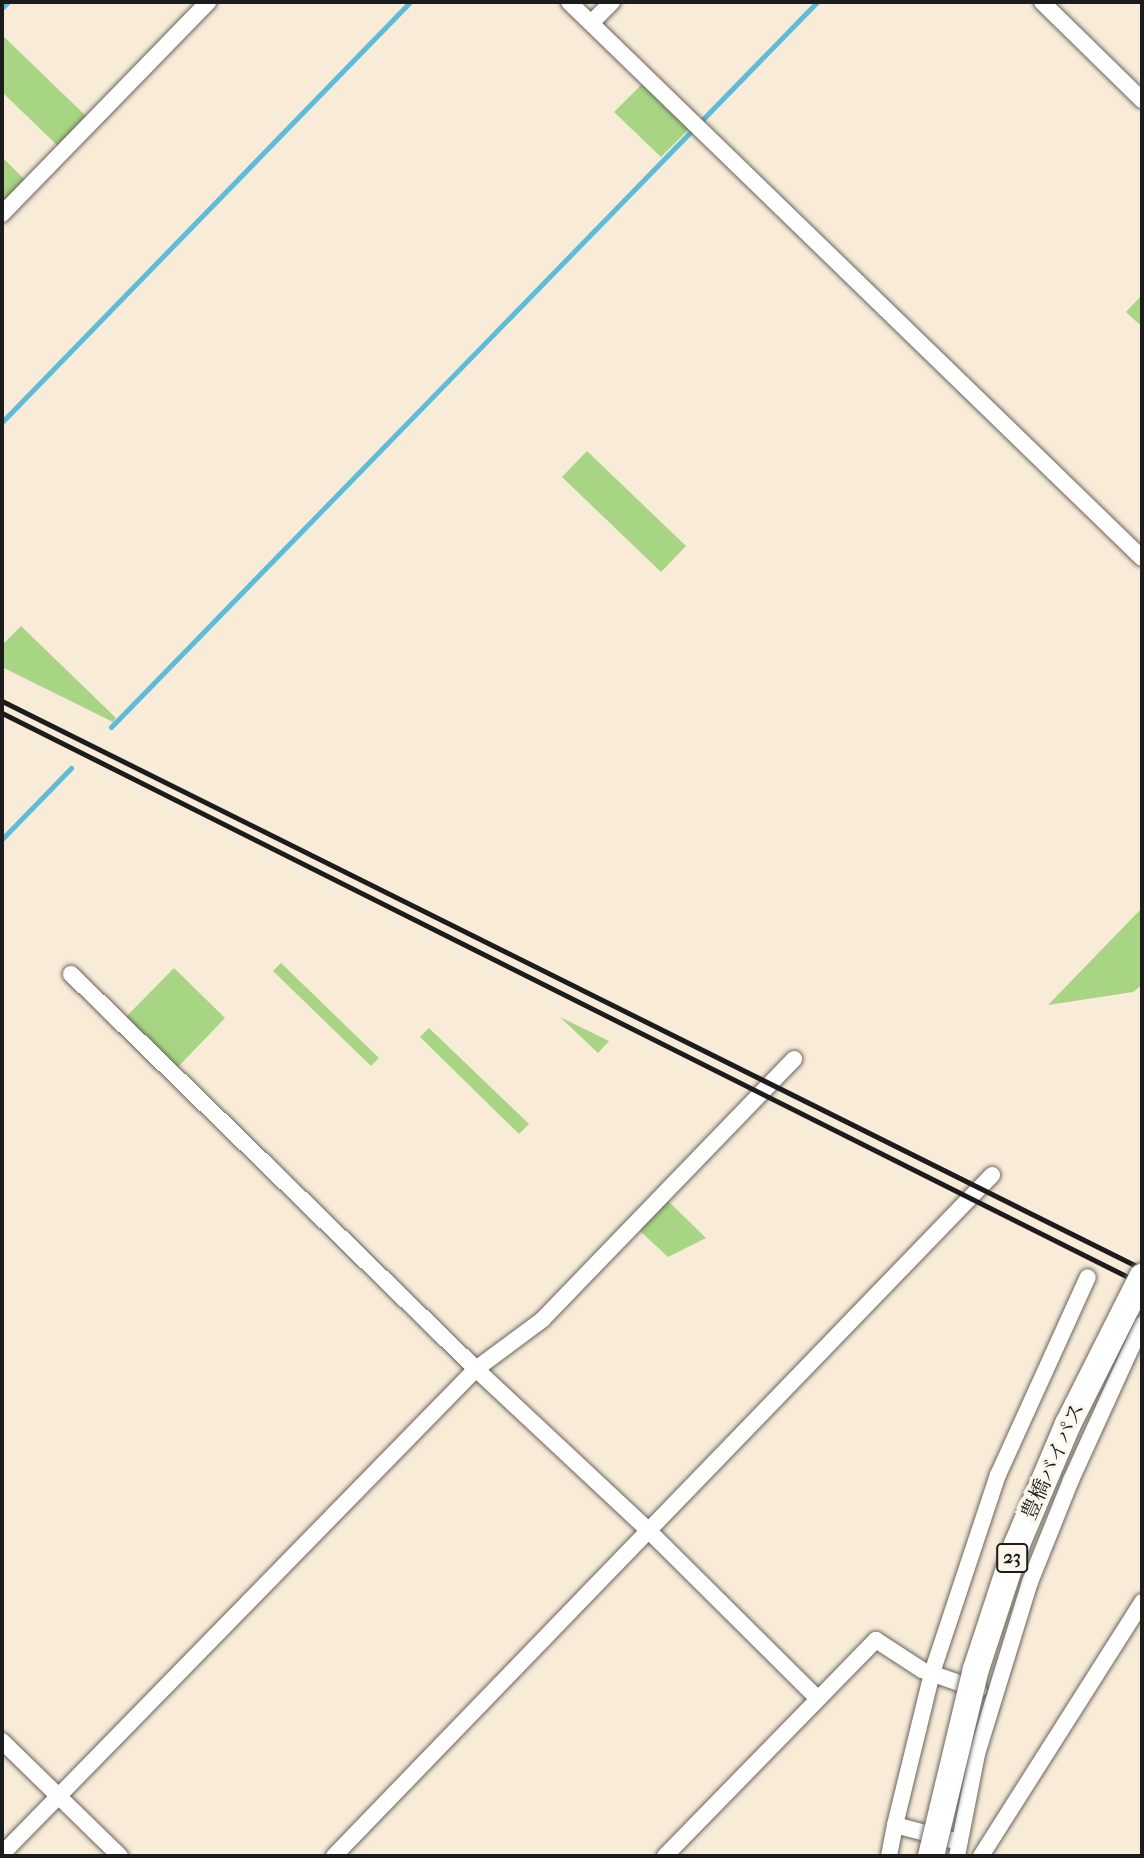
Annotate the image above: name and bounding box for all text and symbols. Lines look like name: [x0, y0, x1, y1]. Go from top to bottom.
street label: 豊橋バイパス: [1016, 1398, 1090, 1524]
road number: 23: [995, 1542, 1030, 1574]

